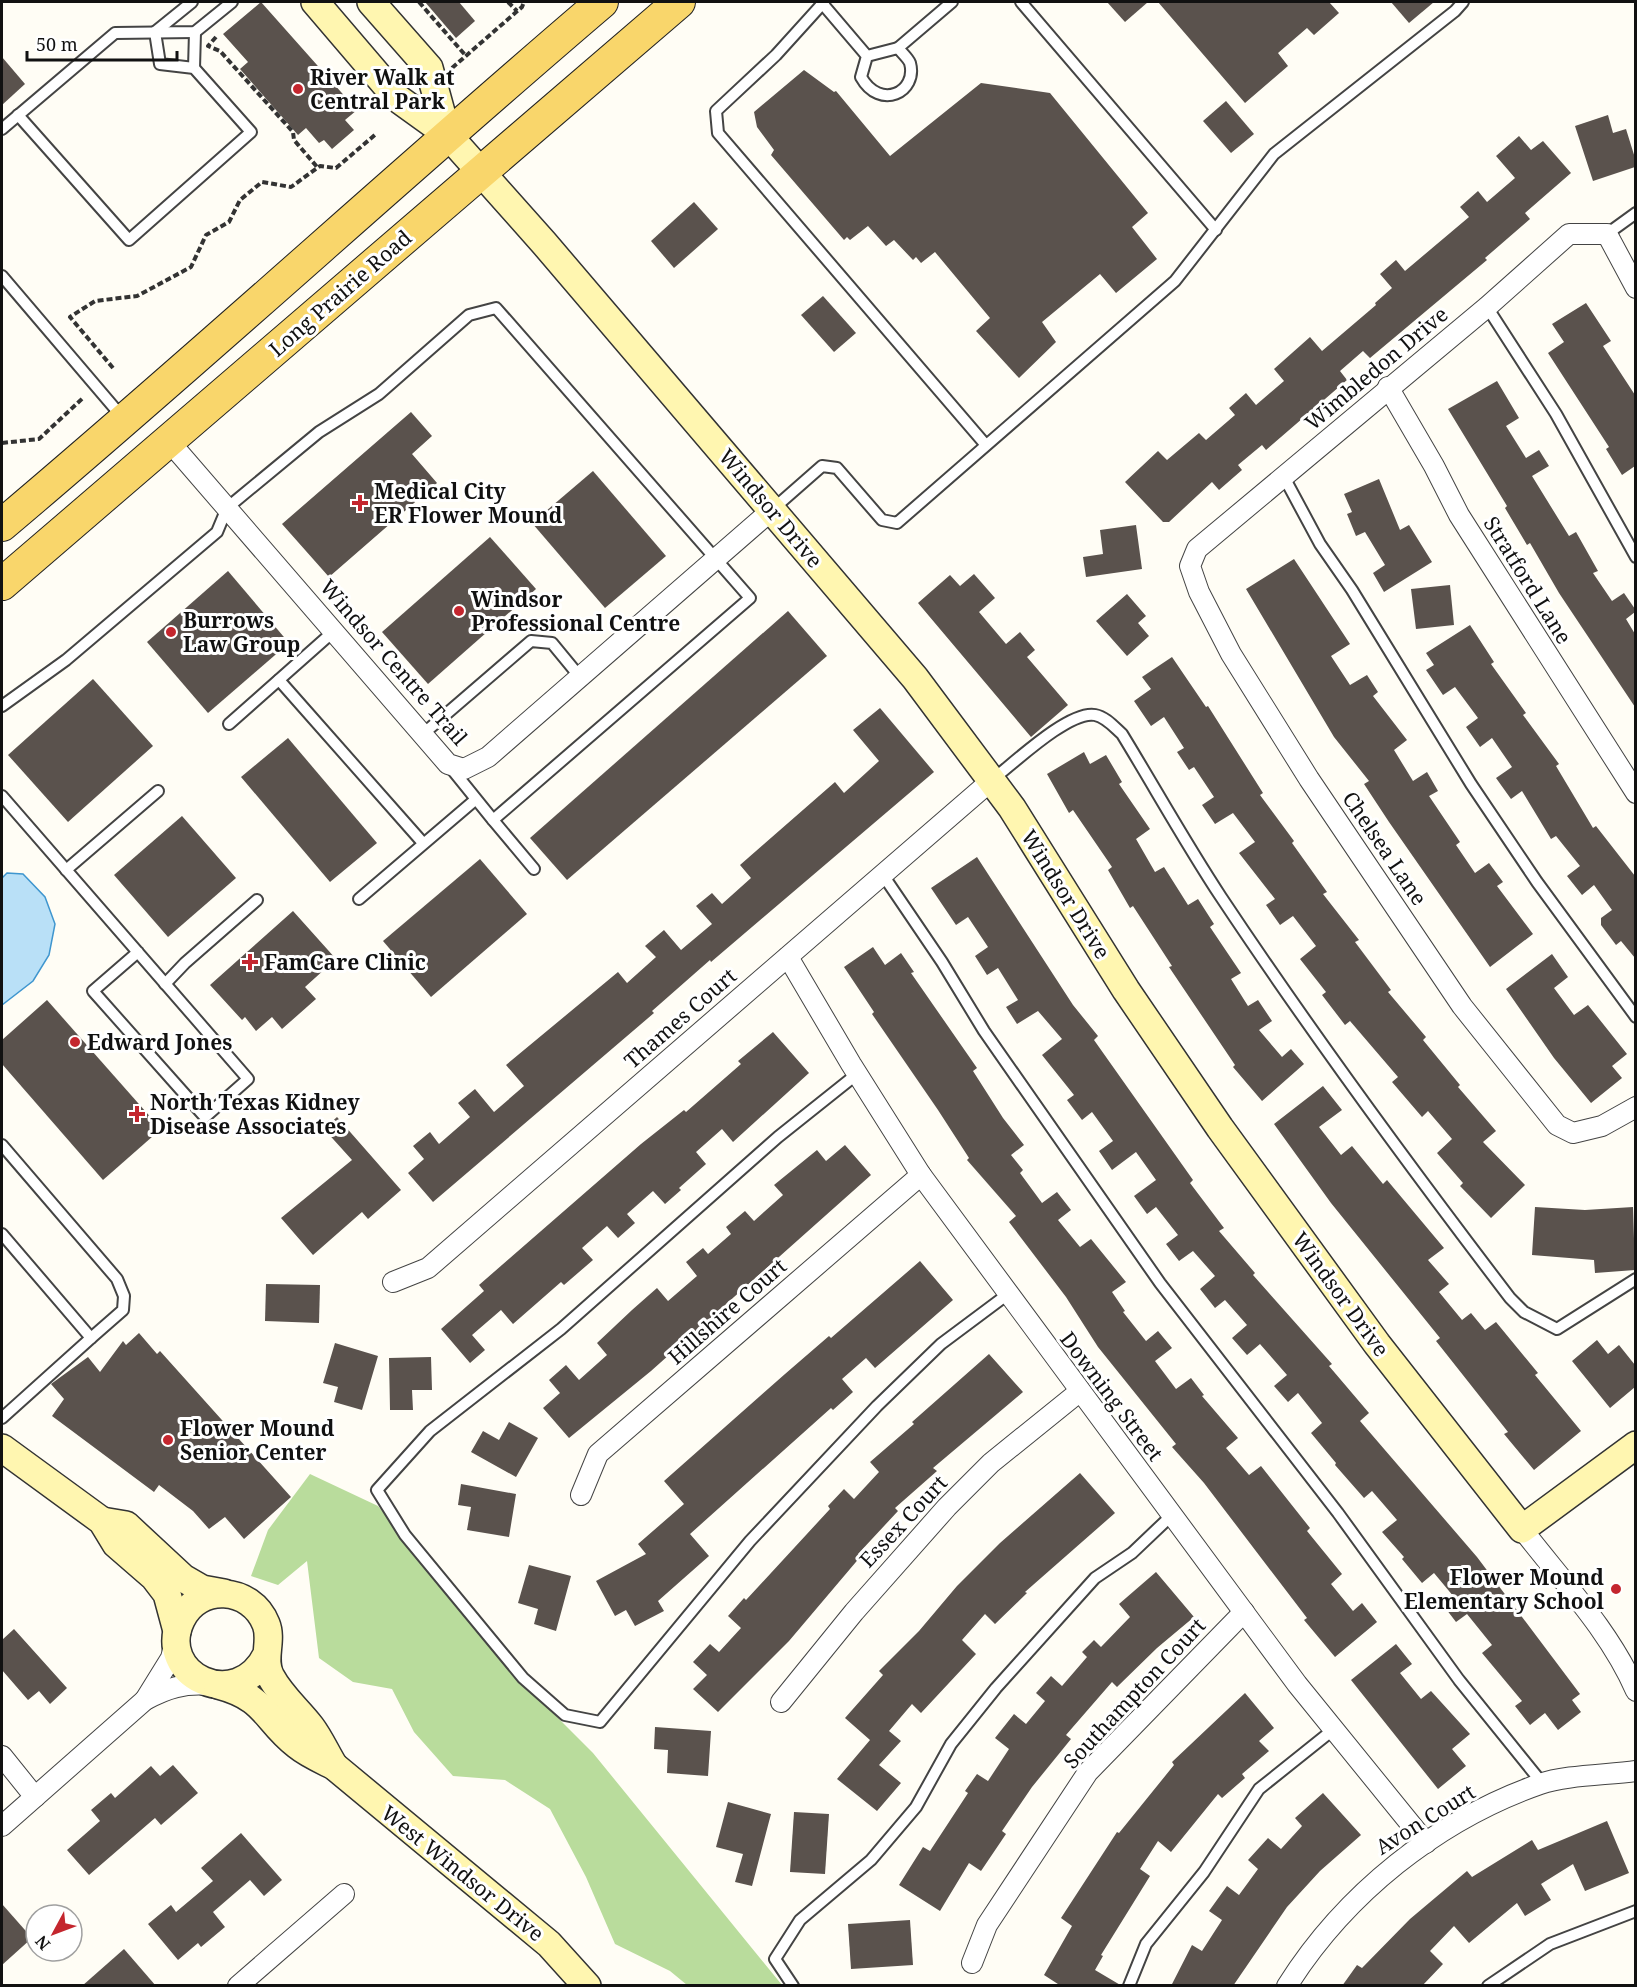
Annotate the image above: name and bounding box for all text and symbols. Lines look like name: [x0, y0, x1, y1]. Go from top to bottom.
scale bar: [27, 24, 177, 62]
text: 50 m: [36, 32, 78, 56]
place label: River Walk at Central Park: [310, 63, 455, 115]
marker: River Walk at Central Park: [291, 82, 305, 96]
street label: Long Prairie Road: [263, 223, 417, 363]
street label: Wimbledon Drive: [1299, 300, 1453, 436]
street label: Windsor Drive: [713, 443, 829, 573]
place label: Medical City ER Flower Mound: [374, 477, 563, 529]
marker: Medical City ER Flower Mound: [351, 494, 369, 512]
street label: Stratford Lane: [1478, 511, 1578, 649]
street label: Windsor Centre Trail: [314, 573, 474, 751]
place label: Windsor Professional Centre: [471, 585, 680, 637]
marker: Windsor Professional Centre: [452, 604, 466, 618]
place label: Burrows Law Group: [183, 606, 300, 658]
marker: Burrows Law Group: [164, 625, 178, 639]
street label: Chelsea Lane: [1337, 786, 1433, 910]
street label: Windsor Drive: [1015, 824, 1117, 964]
place label: FamCare Clinic: [264, 948, 426, 976]
marker: FamCare Clinic: [241, 953, 259, 971]
street label: Thames Court: [618, 962, 742, 1074]
place label: Edward Jones: [87, 1028, 232, 1056]
marker: Edward Jones: [68, 1035, 82, 1049]
place label: North Texas Kidney Disease Associates: [150, 1088, 360, 1140]
marker: North Texas Kidney Disease Associates: [128, 1105, 146, 1123]
street label: Windsor Drive: [1286, 1226, 1396, 1362]
street label: Hillshire Court: [662, 1252, 792, 1370]
street label: Downing Street: [1054, 1326, 1170, 1466]
place label: Flower Mound Senior Center: [180, 1414, 335, 1466]
marker: Flower Mound Senior Center: [161, 1433, 175, 1447]
street label: Essex Court: [853, 1469, 953, 1573]
place label: Flower Mound Elementary School: [1404, 1563, 1605, 1615]
marker: Flower Mound Elementary School: [1609, 1582, 1623, 1596]
street label: Southampton Court: [1057, 1612, 1211, 1774]
street label: Avon Court: [1370, 1777, 1480, 1861]
street label: West Windsor Drive: [376, 1799, 550, 1947]
north arrow: [24, 1903, 84, 1963]
text: N: [30, 1931, 55, 1955]

